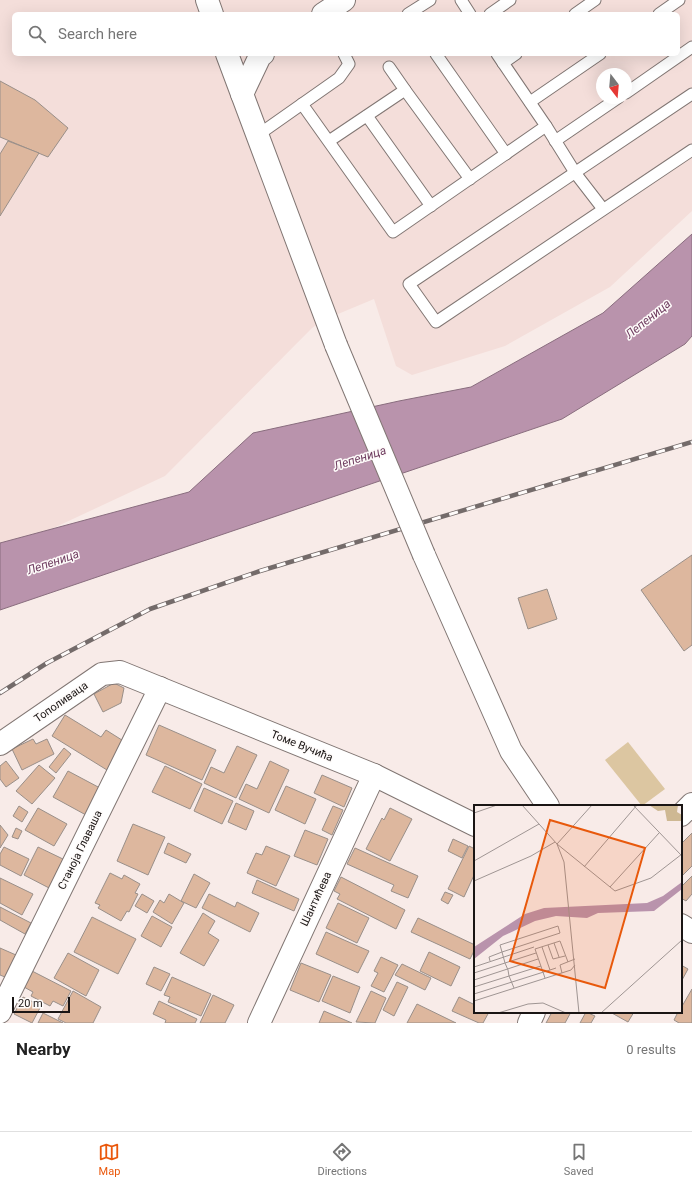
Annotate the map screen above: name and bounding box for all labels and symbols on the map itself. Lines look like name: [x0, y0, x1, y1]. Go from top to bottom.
north arrow: [596, 68, 632, 104]
water label: Лепеница: [622, 297, 673, 342]
water label: Лепеница: [331, 443, 388, 473]
water label: Лепеница: [24, 547, 81, 578]
street label: Тополиваца: [32, 679, 90, 725]
street label: Томе Вучића: [269, 728, 335, 764]
inset map: [474, 805, 682, 1013]
street label: Станоја Главаша: [55, 808, 105, 892]
street label: Шантићева: [298, 870, 334, 928]
scale bar: [12, 995, 70, 1014]

